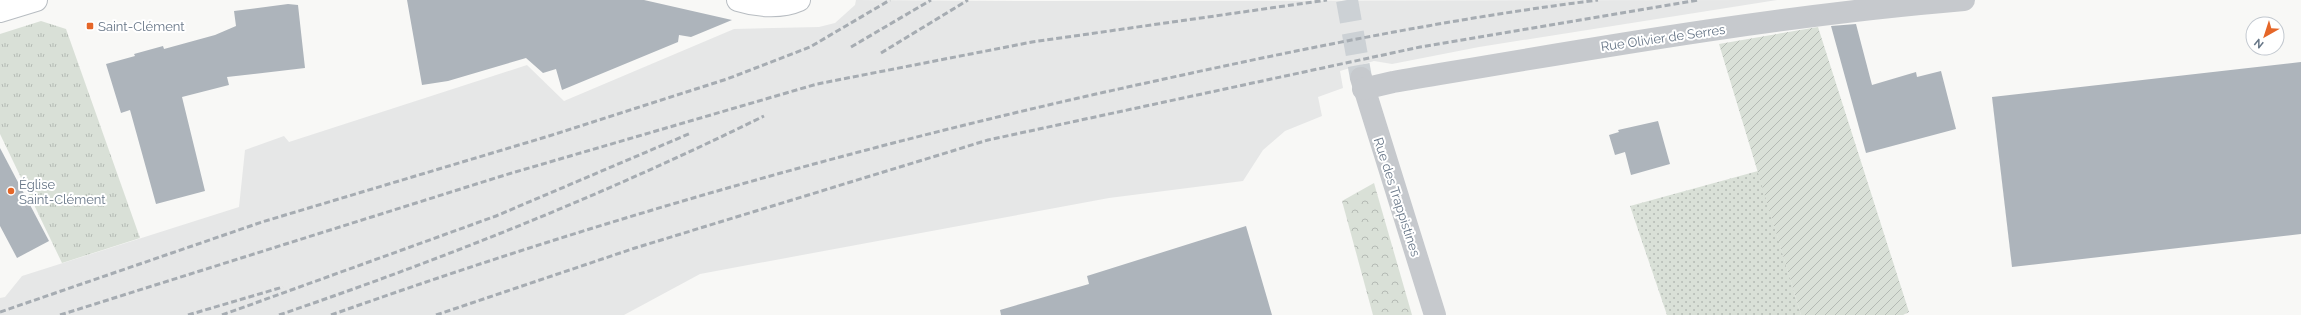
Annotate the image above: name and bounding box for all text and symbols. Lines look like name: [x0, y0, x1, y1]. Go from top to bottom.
north arrow: [2245, 16, 2285, 56]
place label: Saint-Clément: [98, 19, 185, 34]
marker: Saint-Clément: [85, 21, 95, 31]
street label: Rue Olivier de Serres: [1600, 22, 1726, 54]
text: N: [2252, 36, 2266, 51]
street label: Rue des Trappistines: [1371, 136, 1423, 258]
place label: Église Saint-Clément: [19, 177, 106, 207]
marker: Église Saint-Clément: [6, 186, 16, 196]

